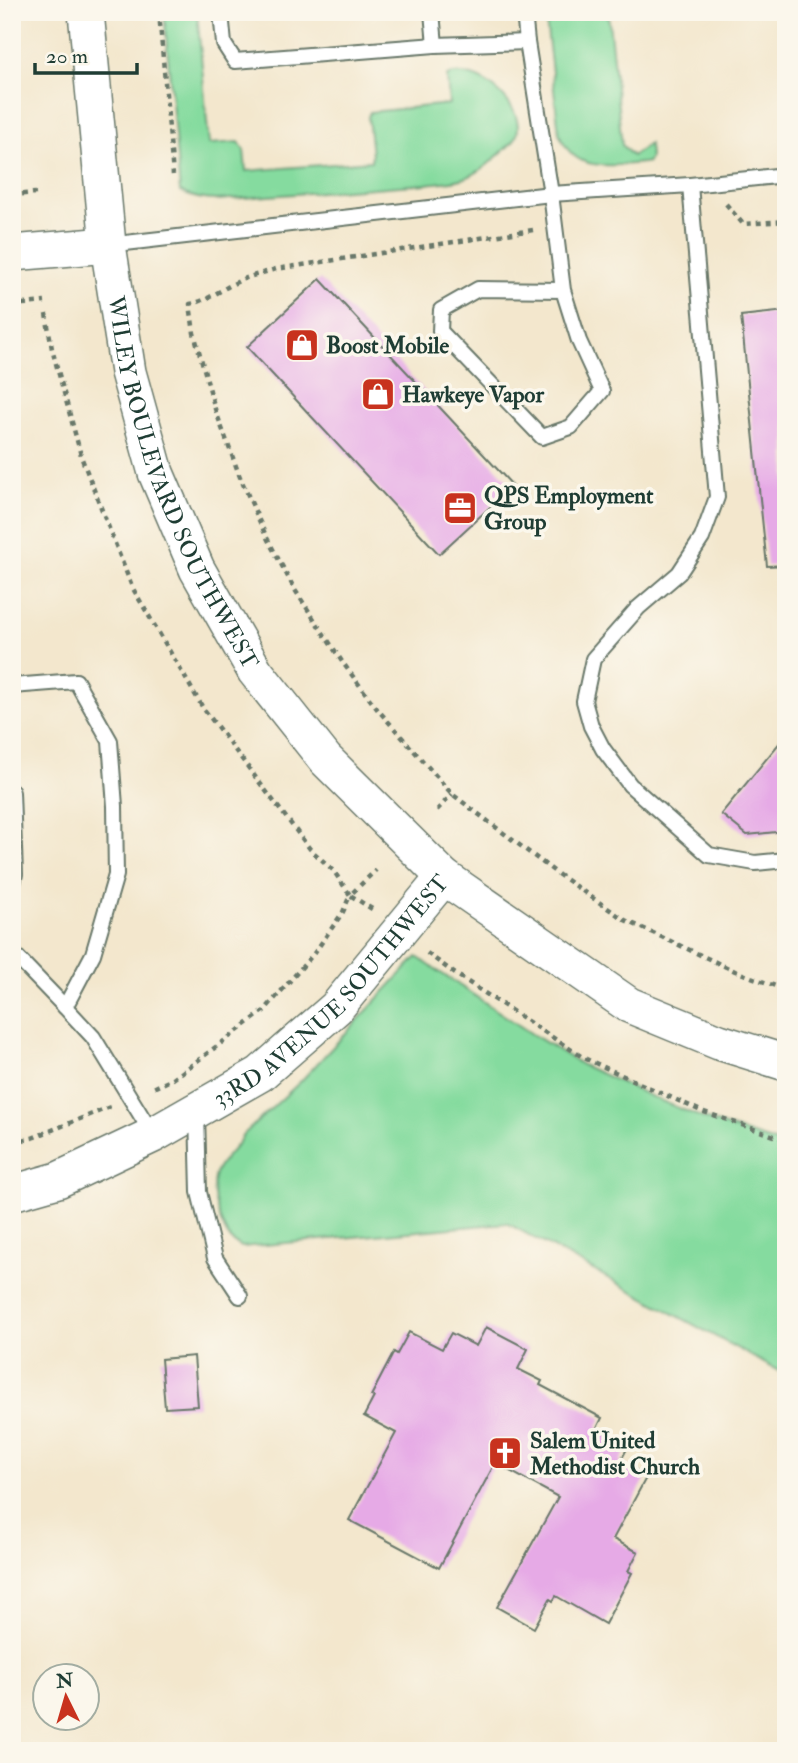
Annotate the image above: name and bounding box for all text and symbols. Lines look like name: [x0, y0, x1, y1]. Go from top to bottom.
scale bar: [35, 32, 136, 76]
text: 20 m: [46, 43, 88, 70]
street label: WILEY BOULEVARD SOUTHWEST: [102, 293, 265, 674]
shop icon: Boost Mobile: [283, 326, 321, 364]
place label: Boost Mobile: [326, 331, 449, 360]
shop icon: Hawkeye Vapor: [359, 375, 397, 413]
place label: Hawkeye Vapor: [402, 380, 544, 410]
place label: QPS Employment Group: [484, 481, 654, 537]
office icon: QPS Employment Group: [441, 489, 479, 527]
street label: 33RD AVENUE SOUTHWEST: [208, 868, 455, 1112]
place label: Salem United Methodist Church: [529, 1426, 700, 1481]
church icon: Salem United Methodist Church: [486, 1434, 524, 1472]
north arrow: [32, 1662, 102, 1732]
text: N: [54, 1668, 75, 1694]

